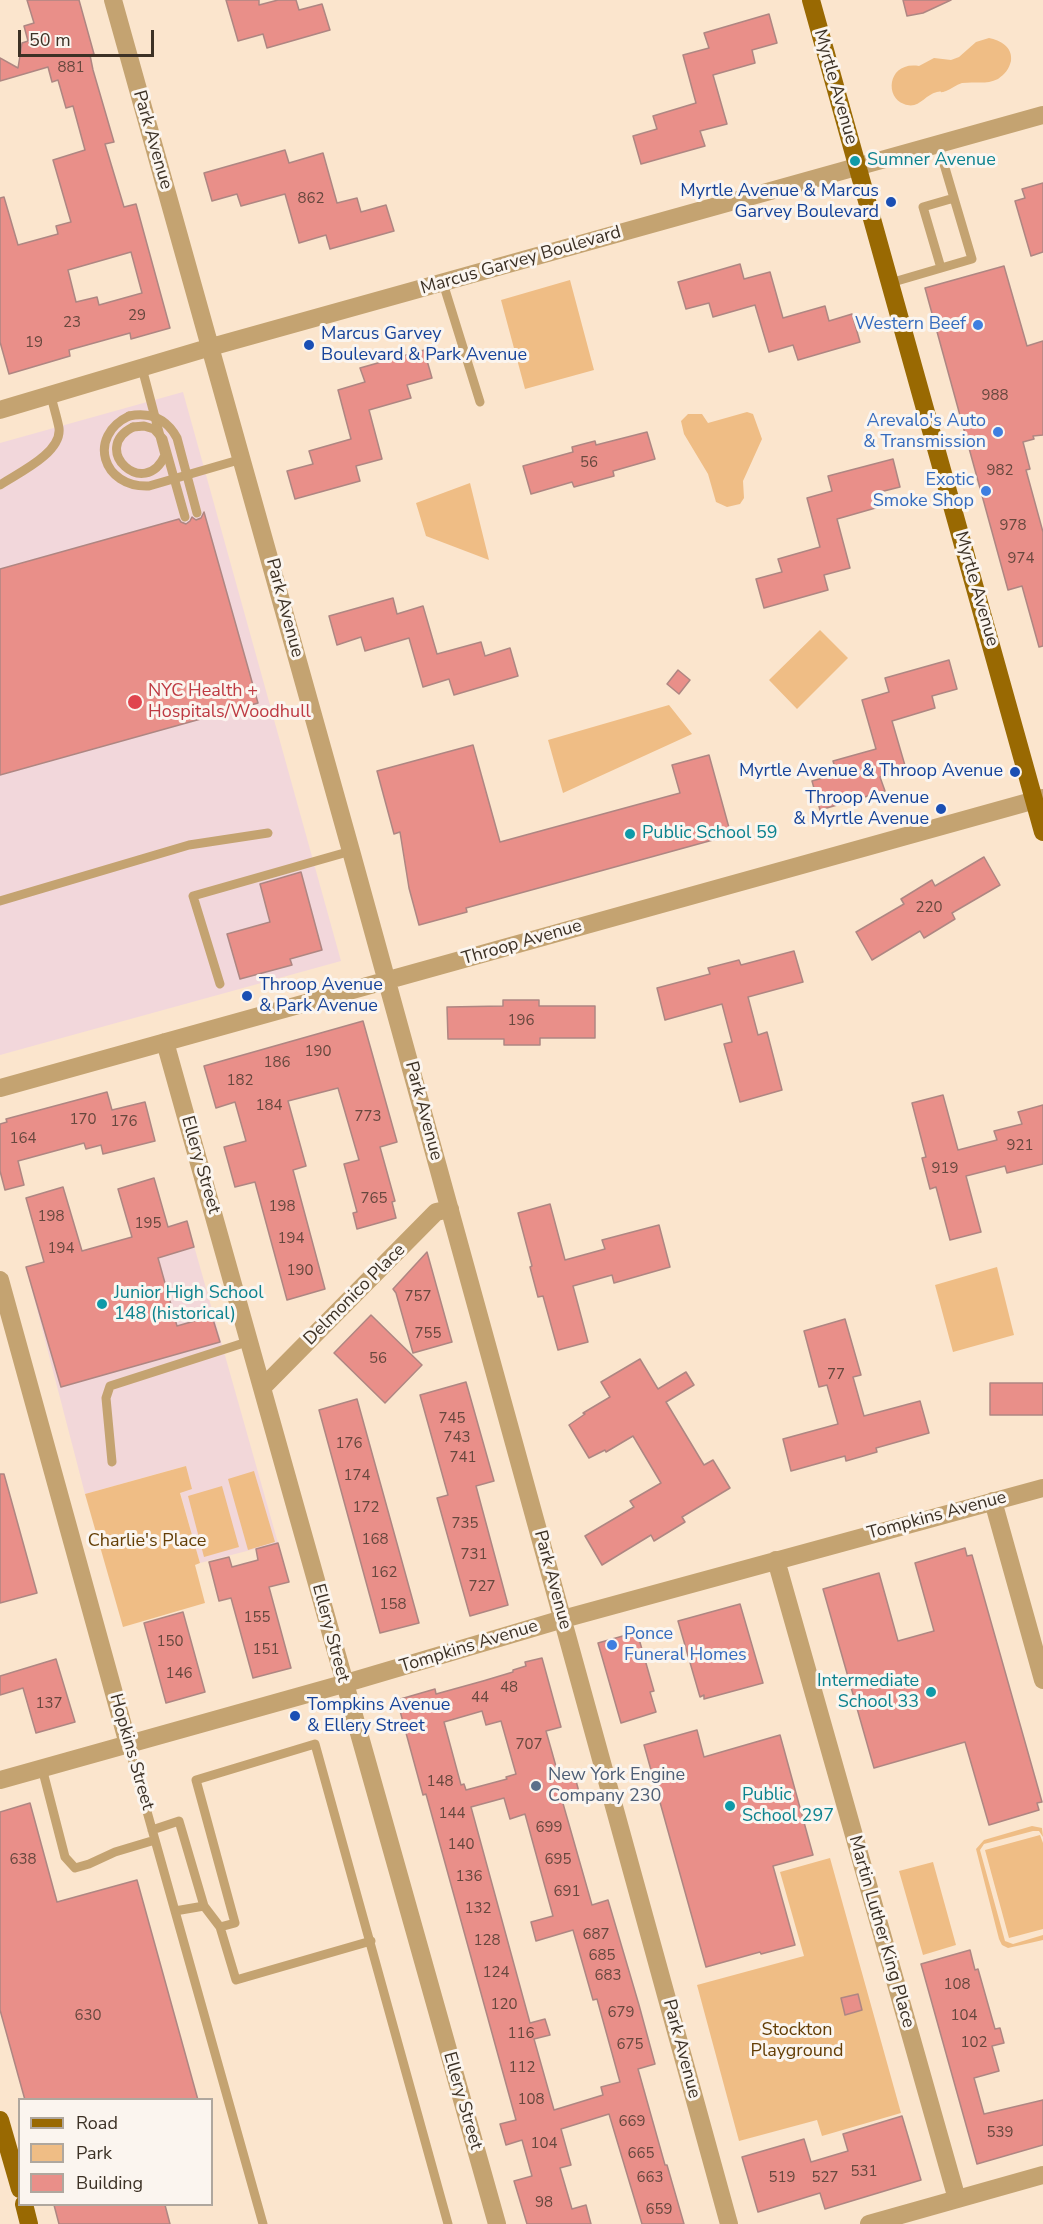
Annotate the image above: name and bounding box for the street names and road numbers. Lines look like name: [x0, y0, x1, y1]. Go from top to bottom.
street label: Myrtle Avenue: [808, 27, 862, 147]
street label: Park Avenue: [128, 88, 176, 192]
street label: Marcus Garvey Boulevard: [418, 222, 624, 300]
street label: Myrtle Avenue: [949, 529, 1003, 649]
street label: Park Avenue: [260, 556, 308, 660]
street label: Throop Avenue: [460, 916, 584, 970]
street label: Park Avenue: [399, 1059, 447, 1163]
street label: Ellery Street: [176, 1114, 224, 1216]
street label: Delmonico Place: [300, 1240, 410, 1350]
street label: Tompkins Avenue: [865, 1487, 1009, 1545]
street label: Park Avenue: [528, 1528, 576, 1632]
street label: Ellery Street: [307, 1582, 353, 1684]
street label: Tompkins Avenue: [397, 1616, 541, 1678]
street label: Hopkins Street: [104, 1691, 158, 1813]
street label: Martin Luther King Place: [843, 1833, 919, 2031]
street label: Park Avenue: [657, 1997, 705, 2101]
street label: Ellery Street: [438, 2050, 486, 2152]

